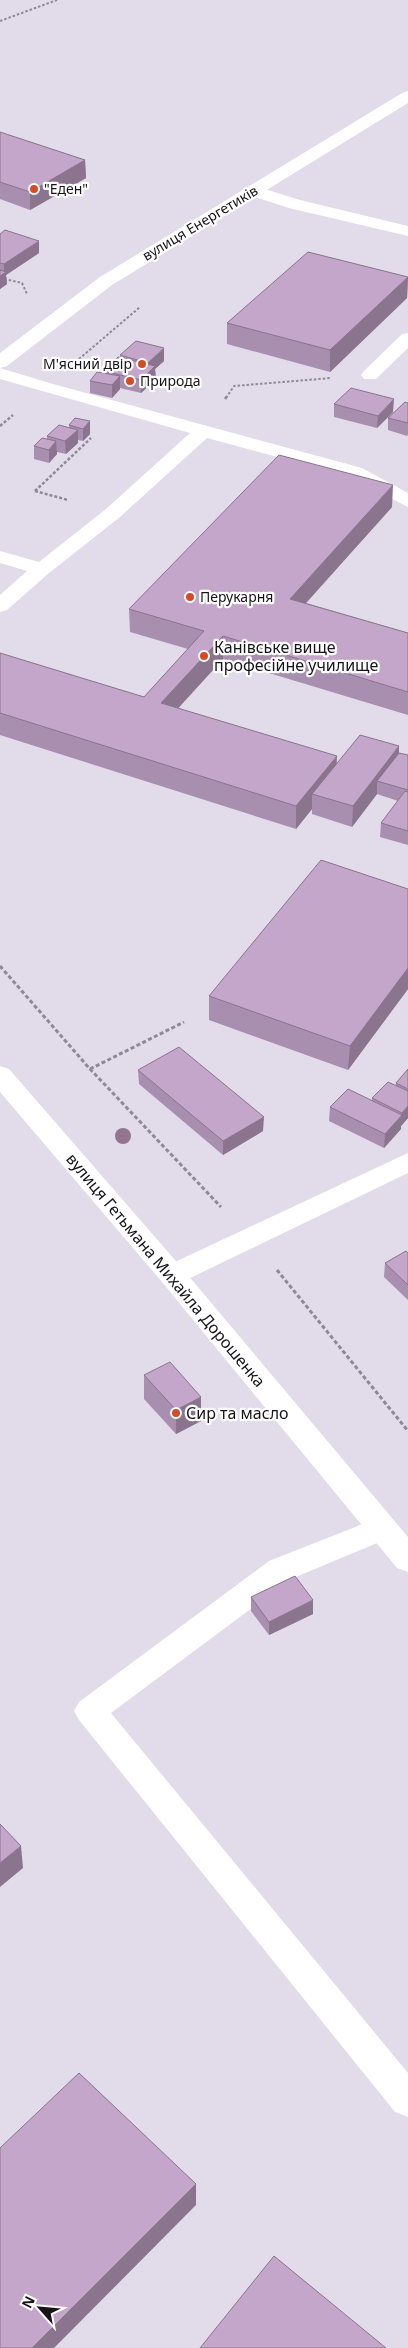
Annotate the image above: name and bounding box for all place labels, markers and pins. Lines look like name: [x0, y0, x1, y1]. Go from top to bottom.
place label: "Еден": [44, 179, 88, 198]
marker: "Еден": [28, 183, 40, 195]
place label: М'ясний двір: [43, 354, 132, 373]
marker: М'ясний двір: [136, 358, 148, 370]
place label: Природа: [140, 371, 200, 390]
marker: Природа: [124, 375, 136, 387]
place label: Перукарня: [200, 587, 273, 606]
marker: Перукарня: [184, 591, 196, 603]
place label: Канівське вище професійне училище: [214, 636, 378, 676]
marker: Канівське вище професійне училище: [198, 650, 210, 662]
place label: Сир та масло: [186, 1402, 289, 1424]
marker: Сир та масло: [170, 1407, 182, 1419]

